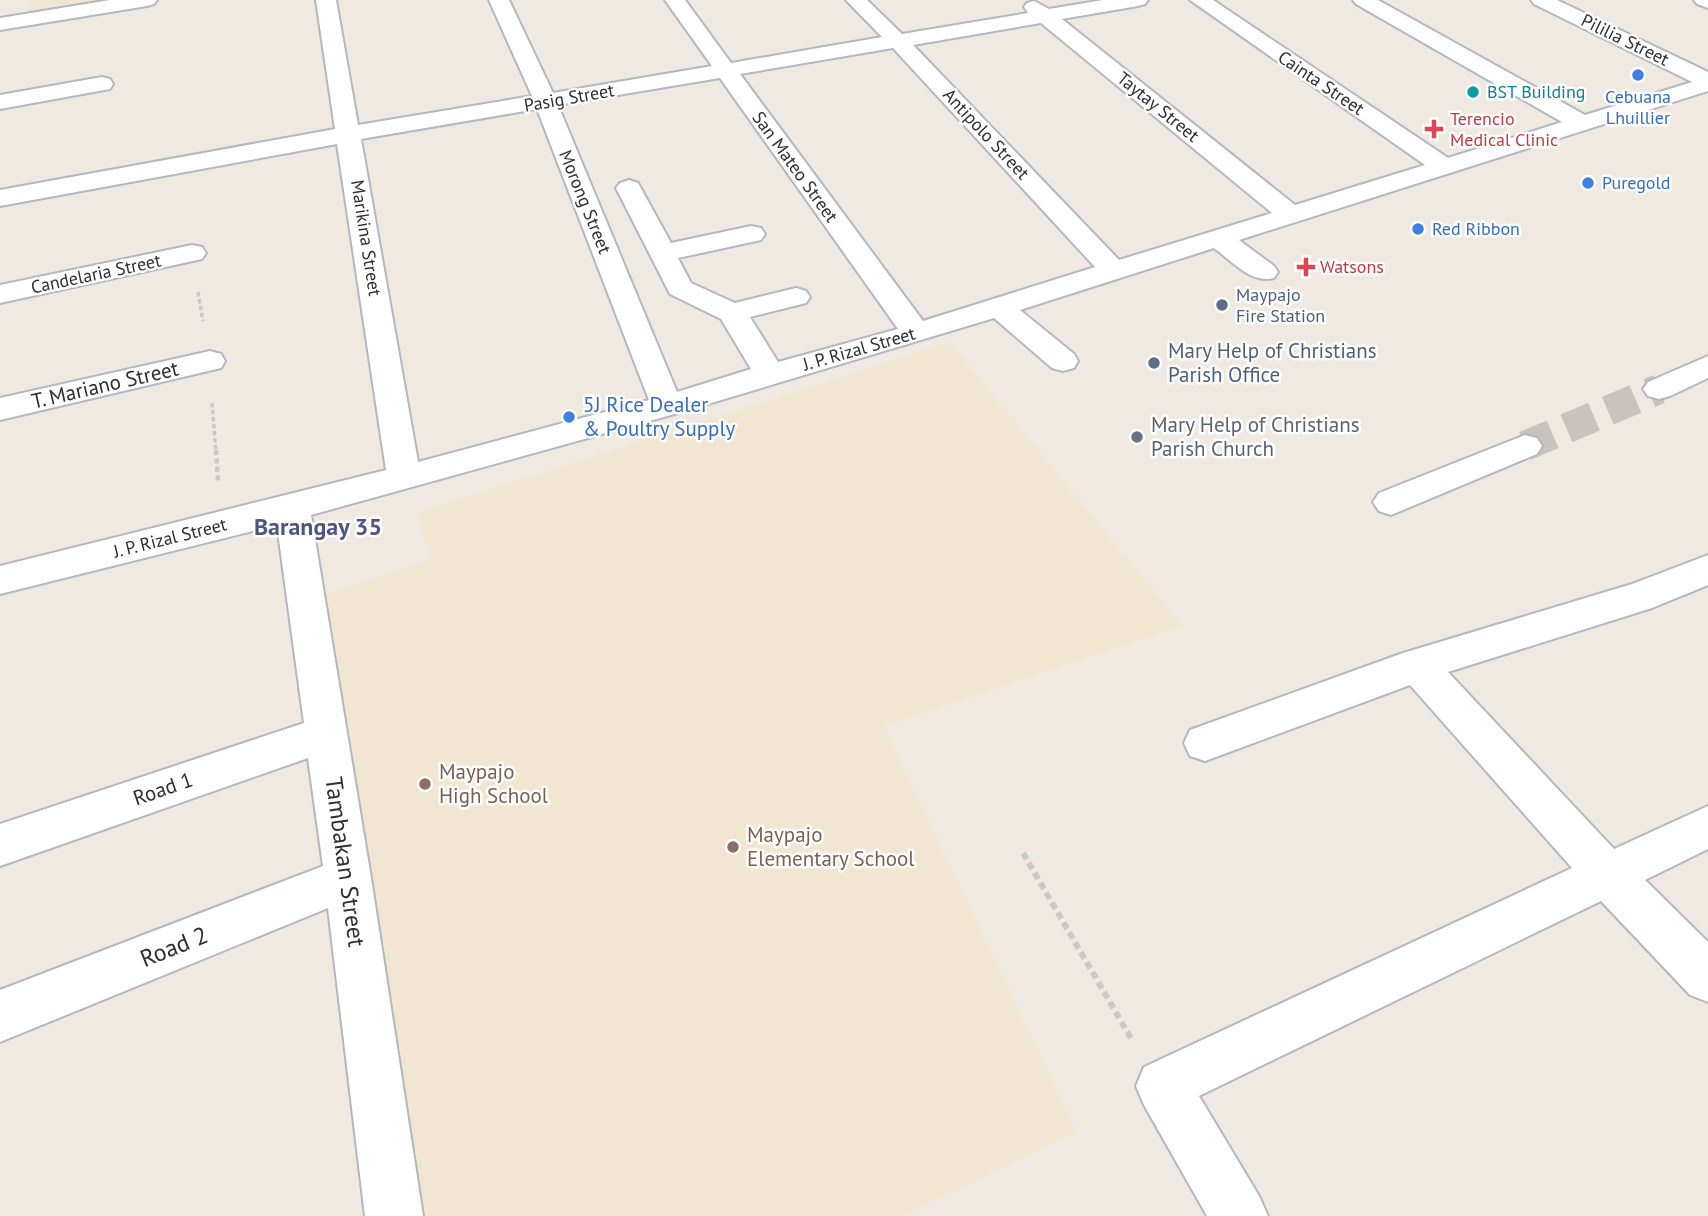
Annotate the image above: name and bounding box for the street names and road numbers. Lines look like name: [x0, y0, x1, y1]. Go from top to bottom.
street label: Pililia Street: [1578, 8, 1673, 71]
street label: Cainta Street: [1274, 45, 1369, 120]
street label: Taytay Street: [1113, 67, 1204, 147]
street label: Pasig Street: [522, 78, 616, 117]
street label: Antipolo Street: [938, 83, 1034, 184]
street label: San Mateo Street: [747, 107, 843, 227]
street label: Morong Street: [554, 147, 617, 257]
street label: Marikina Street: [346, 178, 387, 298]
street label: Candelaria Street: [29, 248, 163, 299]
street label: J. P. Rizal Street: [799, 321, 918, 376]
street label: T. Mariano Street: [29, 354, 181, 415]
street label: J. P. Rizal Street: [110, 512, 229, 563]
street label: Road 1: [129, 766, 196, 811]
street label: Tambakan Street: [318, 775, 373, 949]
street label: Road 2: [135, 919, 212, 974]

